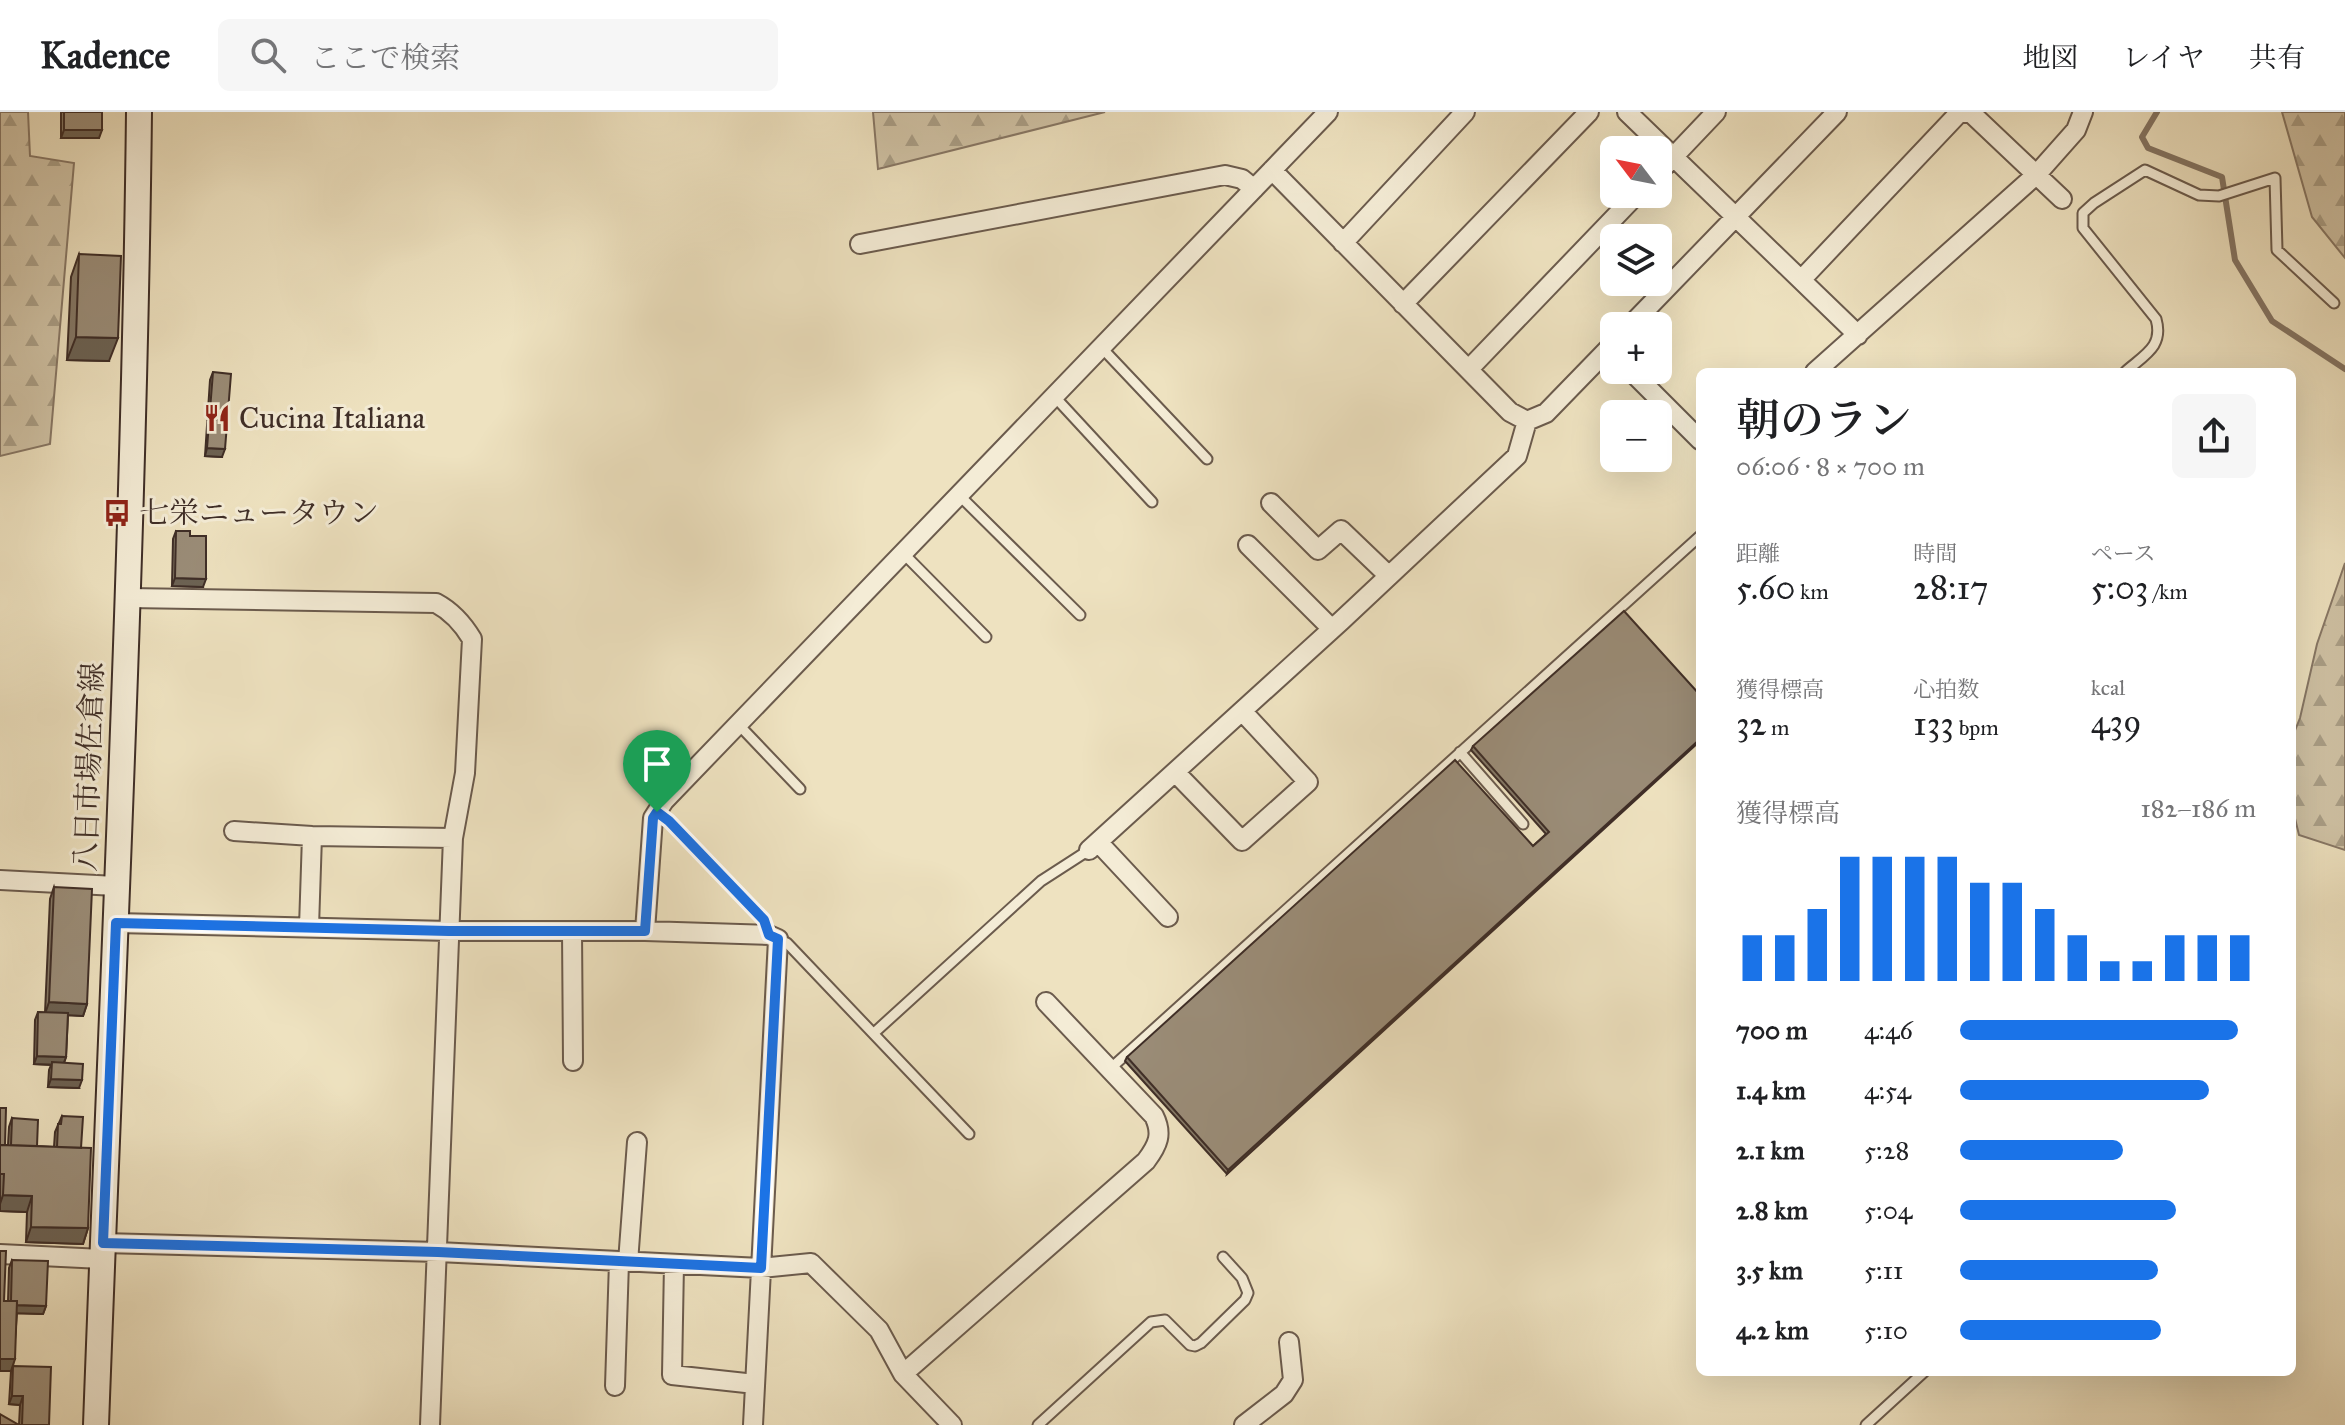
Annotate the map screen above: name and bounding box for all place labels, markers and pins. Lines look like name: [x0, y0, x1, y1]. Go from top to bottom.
place label: Cucina Italiana: [239, 400, 425, 436]
restaurant icon: Cucina Italiana: [202, 403, 232, 433]
place label: 七栄ニュータウン: [139, 495, 379, 531]
bus stop icon: 七栄ニュータウン: [102, 498, 132, 528]
pin: [623, 730, 691, 812]

